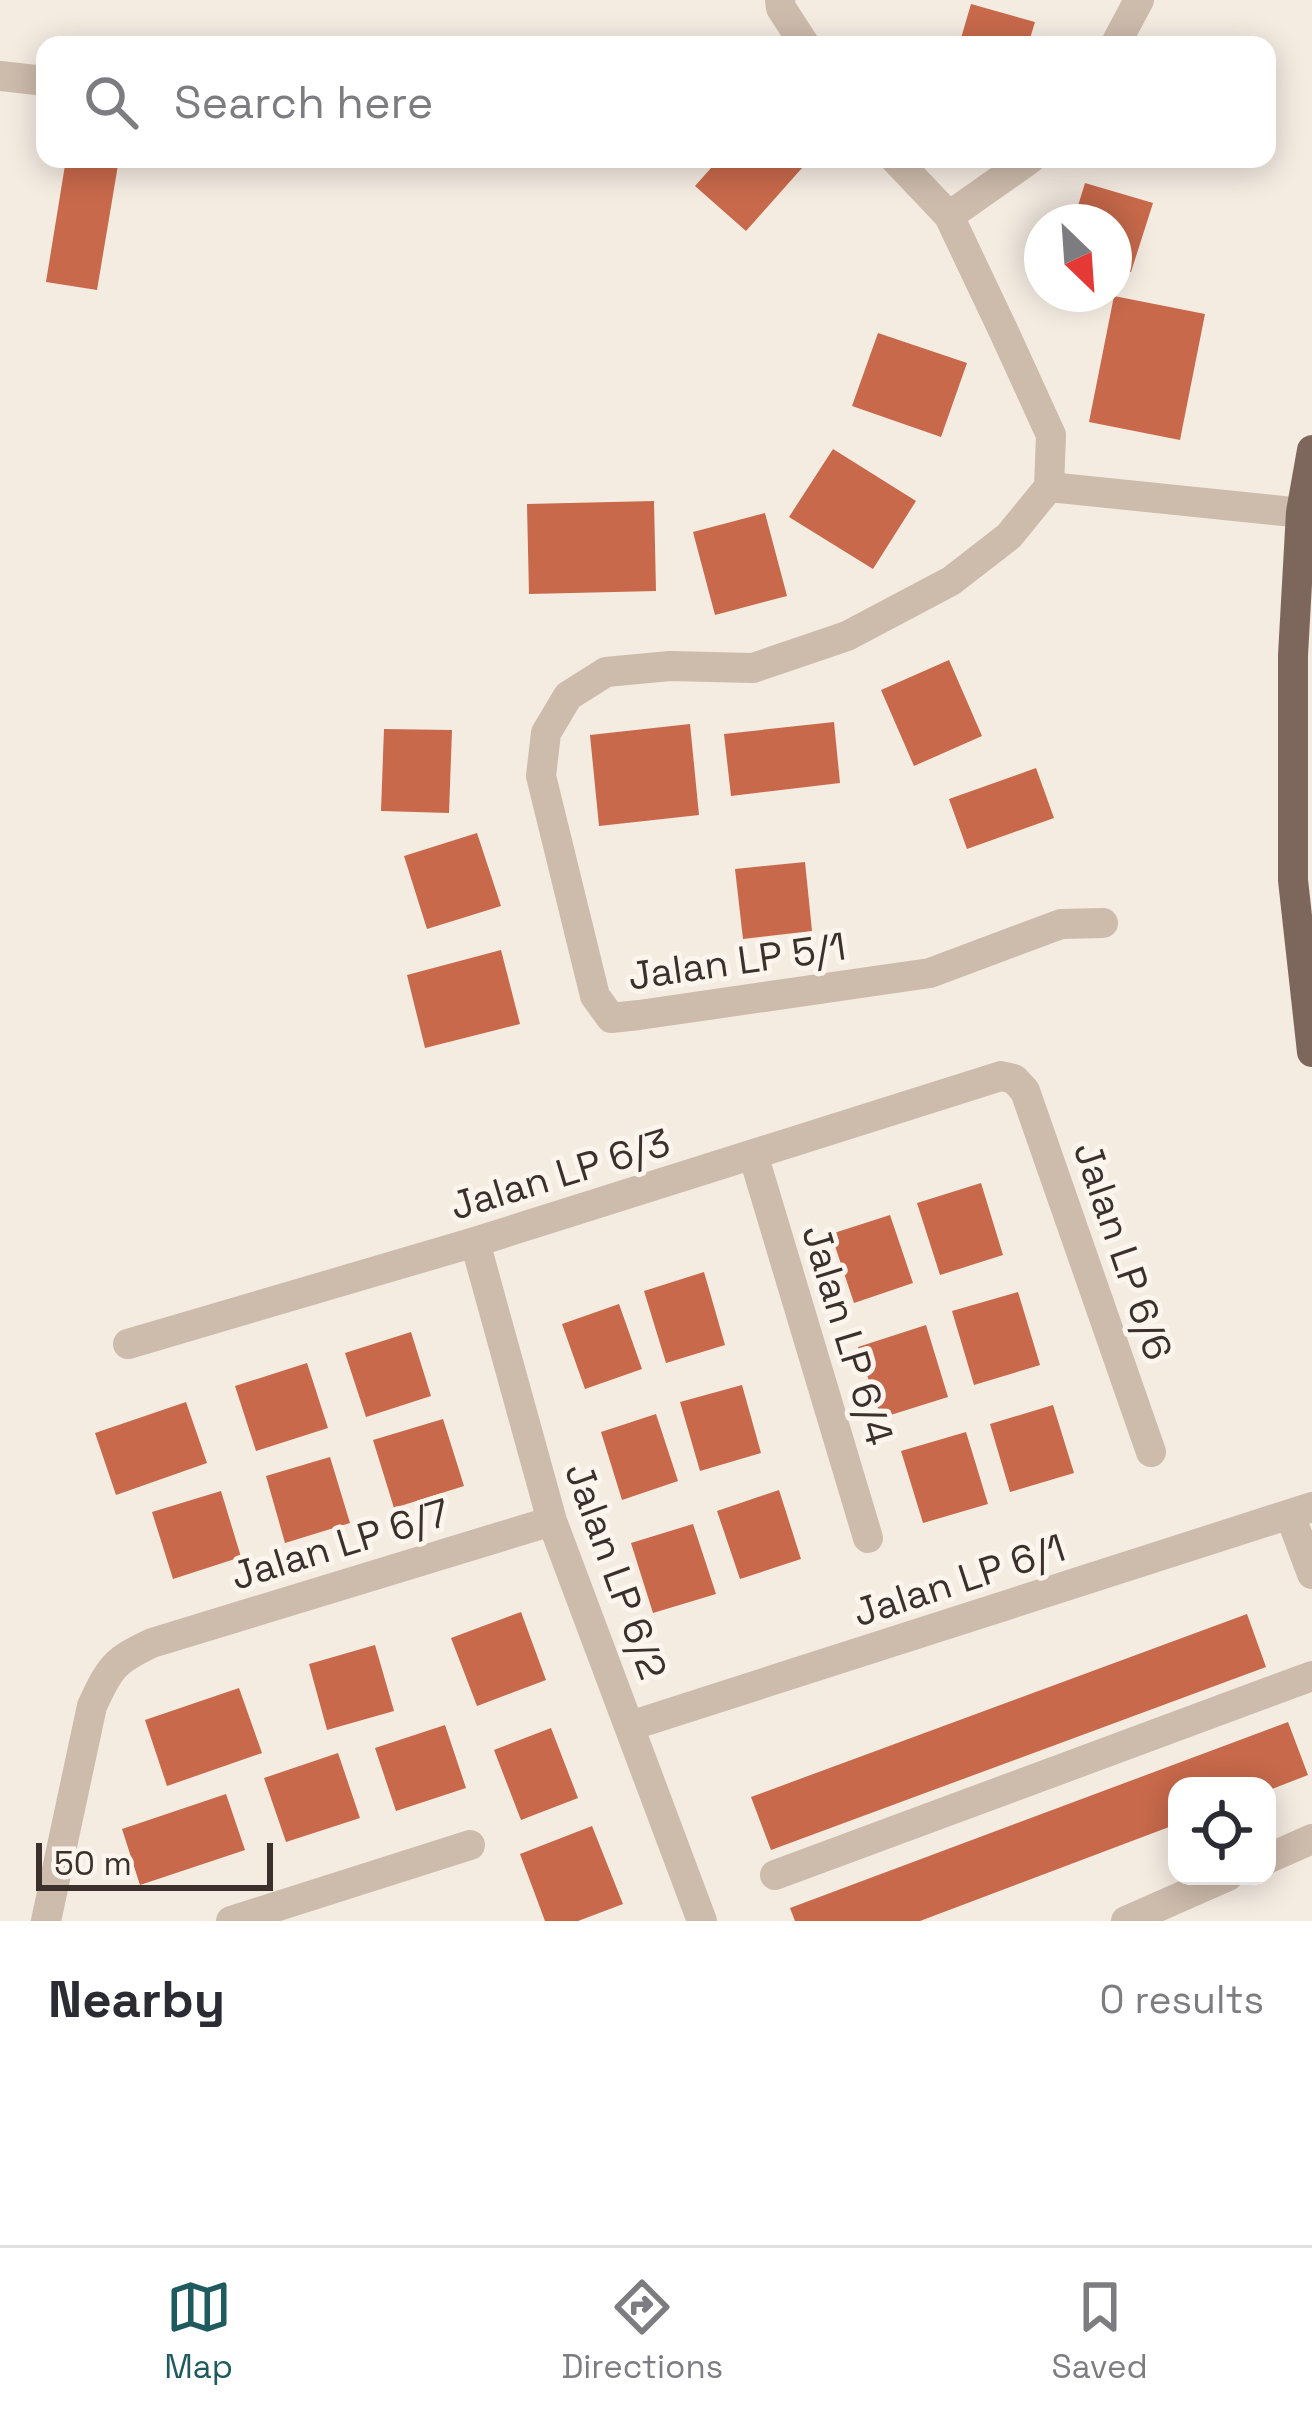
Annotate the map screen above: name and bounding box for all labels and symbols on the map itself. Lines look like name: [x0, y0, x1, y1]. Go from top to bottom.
north arrow: [1024, 204, 1132, 312]
street label: Jalan LP 5/1: [625, 921, 849, 1001]
street label: Jalan LP 6/3: [444, 1117, 676, 1231]
street label: Jalan LP 6/6: [1063, 1136, 1183, 1366]
street label: Jalan LP 6/4: [791, 1219, 905, 1451]
street label: Jalan LP 6/2: [554, 1456, 678, 1686]
street label: Jalan LP 6/7: [225, 1488, 455, 1600]
street label: Jalan LP 6/1: [847, 1523, 1071, 1637]
scale bar: [36, 1837, 273, 1890]

